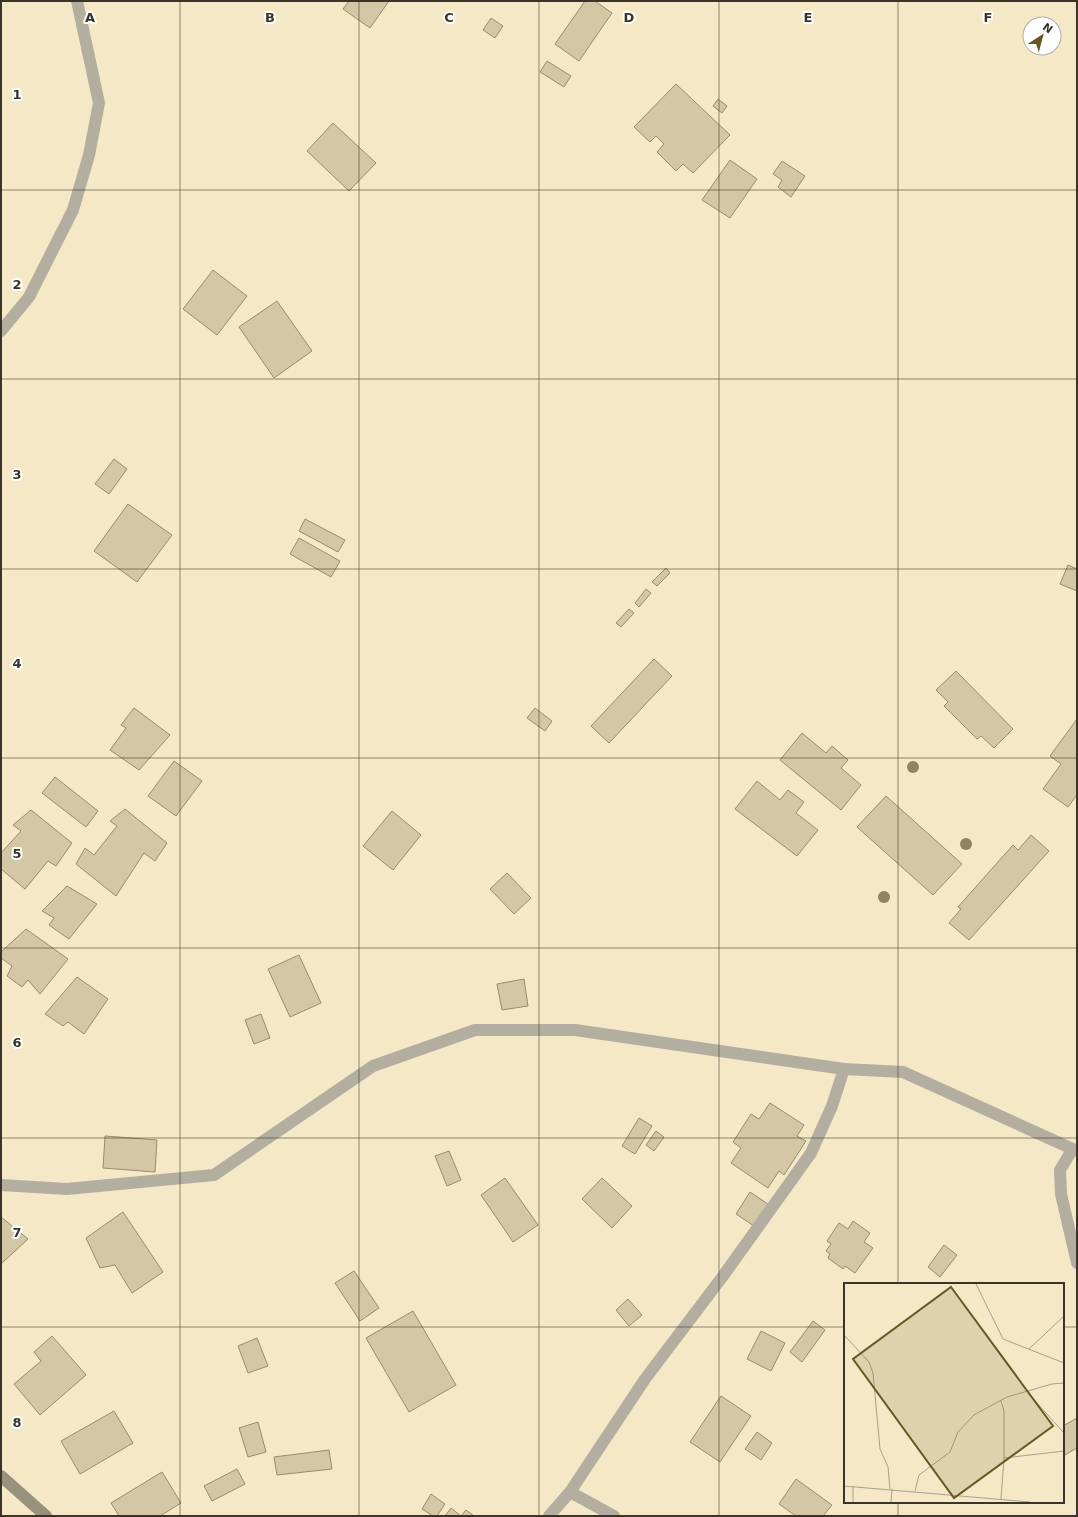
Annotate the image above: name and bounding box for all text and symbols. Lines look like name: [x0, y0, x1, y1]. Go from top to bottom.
text: A: [85, 10, 95, 25]
text: B: [265, 10, 275, 25]
text: C: [444, 10, 454, 25]
text: D: [624, 10, 635, 25]
text: E: [804, 10, 812, 25]
text: F: [984, 10, 992, 25]
north arrow: [1022, 16, 1062, 56]
text: N: [1040, 20, 1055, 36]
text: 1: [12, 87, 22, 102]
text: 2: [12, 277, 22, 292]
text: 3: [12, 467, 22, 482]
text: 4: [12, 656, 22, 671]
text: 5: [12, 846, 22, 861]
text: 6: [12, 1035, 22, 1050]
text: 7: [12, 1225, 22, 1240]
inset map: [844, 1283, 1064, 1503]
text: 8: [12, 1415, 22, 1430]

